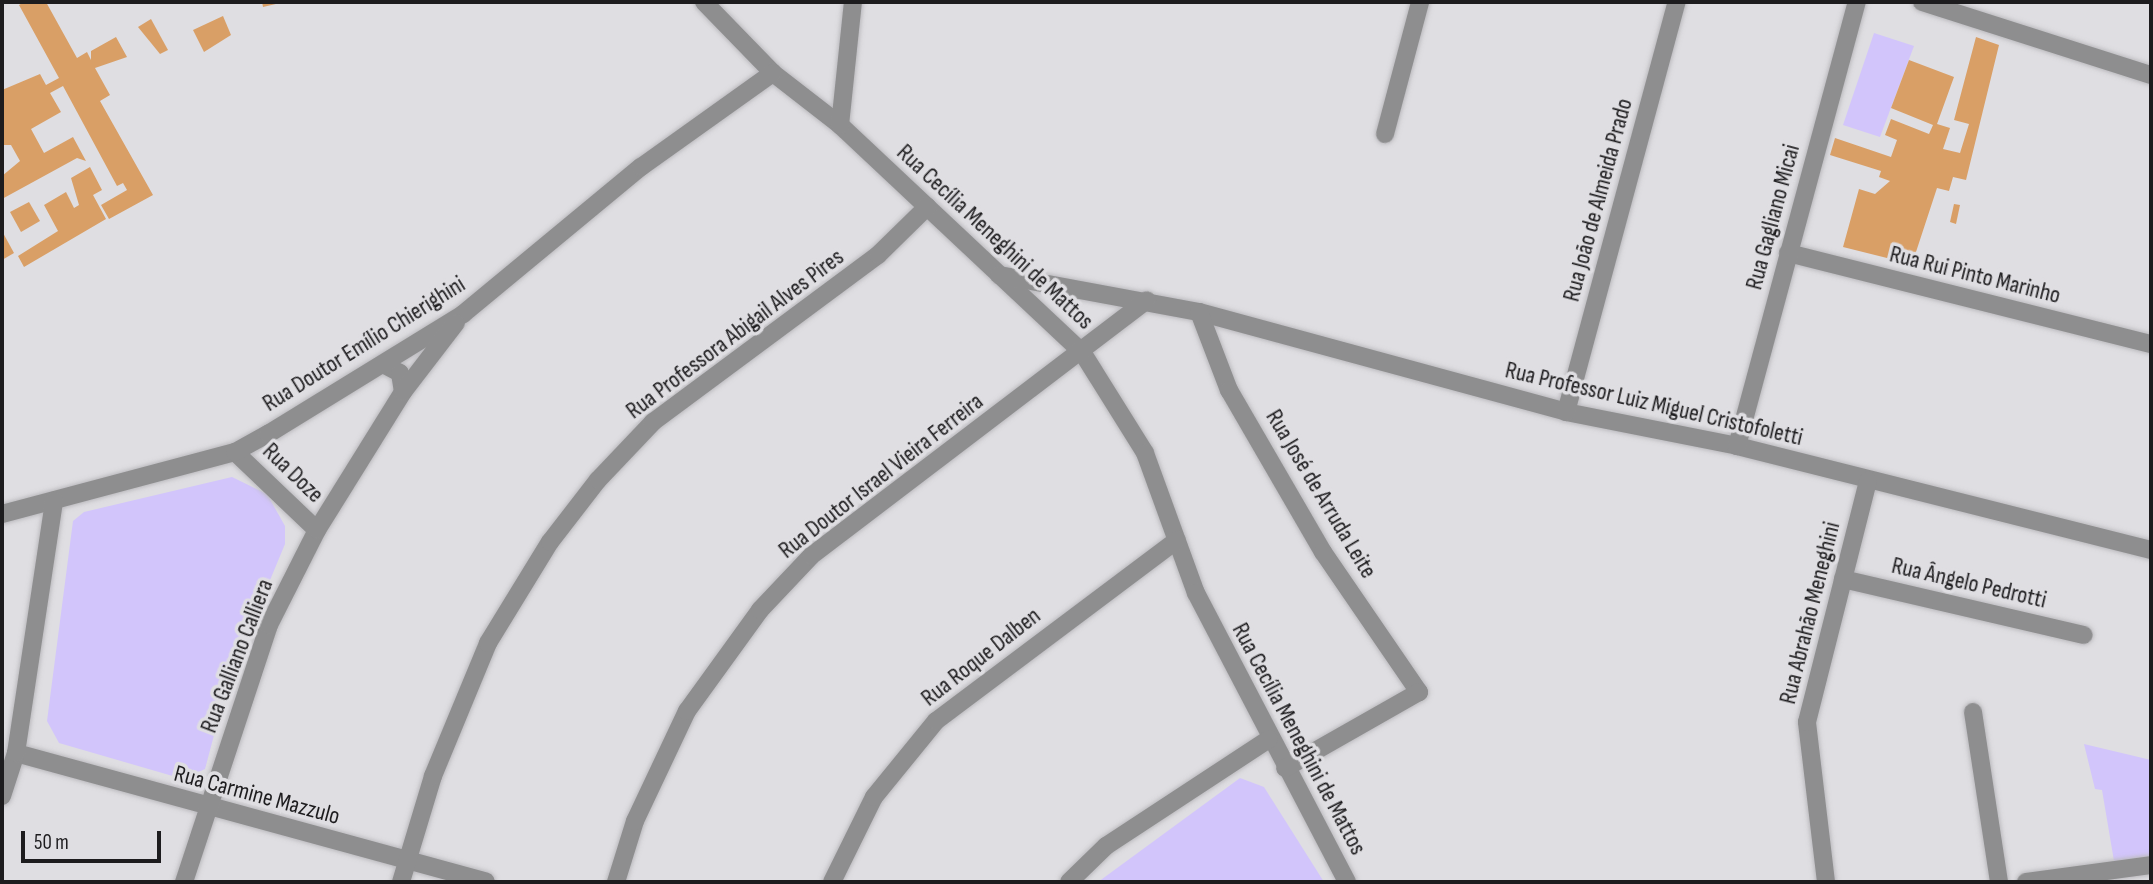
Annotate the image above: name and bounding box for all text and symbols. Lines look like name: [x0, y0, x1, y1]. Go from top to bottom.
street label: Rua João de Almeida Prado: [1557, 95, 1639, 305]
street label: Rua Cecília Meneghini de Mattos: [891, 138, 1099, 336]
street label: Rua Gagliano Micai: [1740, 141, 1806, 293]
street label: Rua Rui Pinto Marinho: [1887, 240, 2063, 310]
street label: Rua Professora Abigail Alves Pires: [620, 243, 850, 425]
street label: Rua Doutor Emílio Chierighini: [258, 270, 470, 418]
street label: Rua Professor Luiz Miguel Cristofoletti: [1502, 356, 1806, 452]
street label: Rua Doutor Israel Vieira Ferreira: [773, 387, 989, 565]
street label: Rua José de Arruda Leite: [1259, 404, 1383, 584]
street label: Rua Doze: [256, 437, 330, 509]
street label: Rua Abrahão Meneghini: [1773, 519, 1847, 707]
street label: Rua Ângelo Pedrotti: [1889, 551, 2049, 615]
street label: Rua Galliano Calliera: [194, 575, 280, 737]
street label: Rua Roque Dalben: [916, 601, 1046, 713]
street label: Rua Cecília Meneghini de Mattos: [1226, 618, 1372, 860]
street label: Rua Carmine Mazzulo: [171, 759, 343, 831]
scale bar: [24, 818, 164, 862]
text: 50 m: [34, 830, 69, 855]

